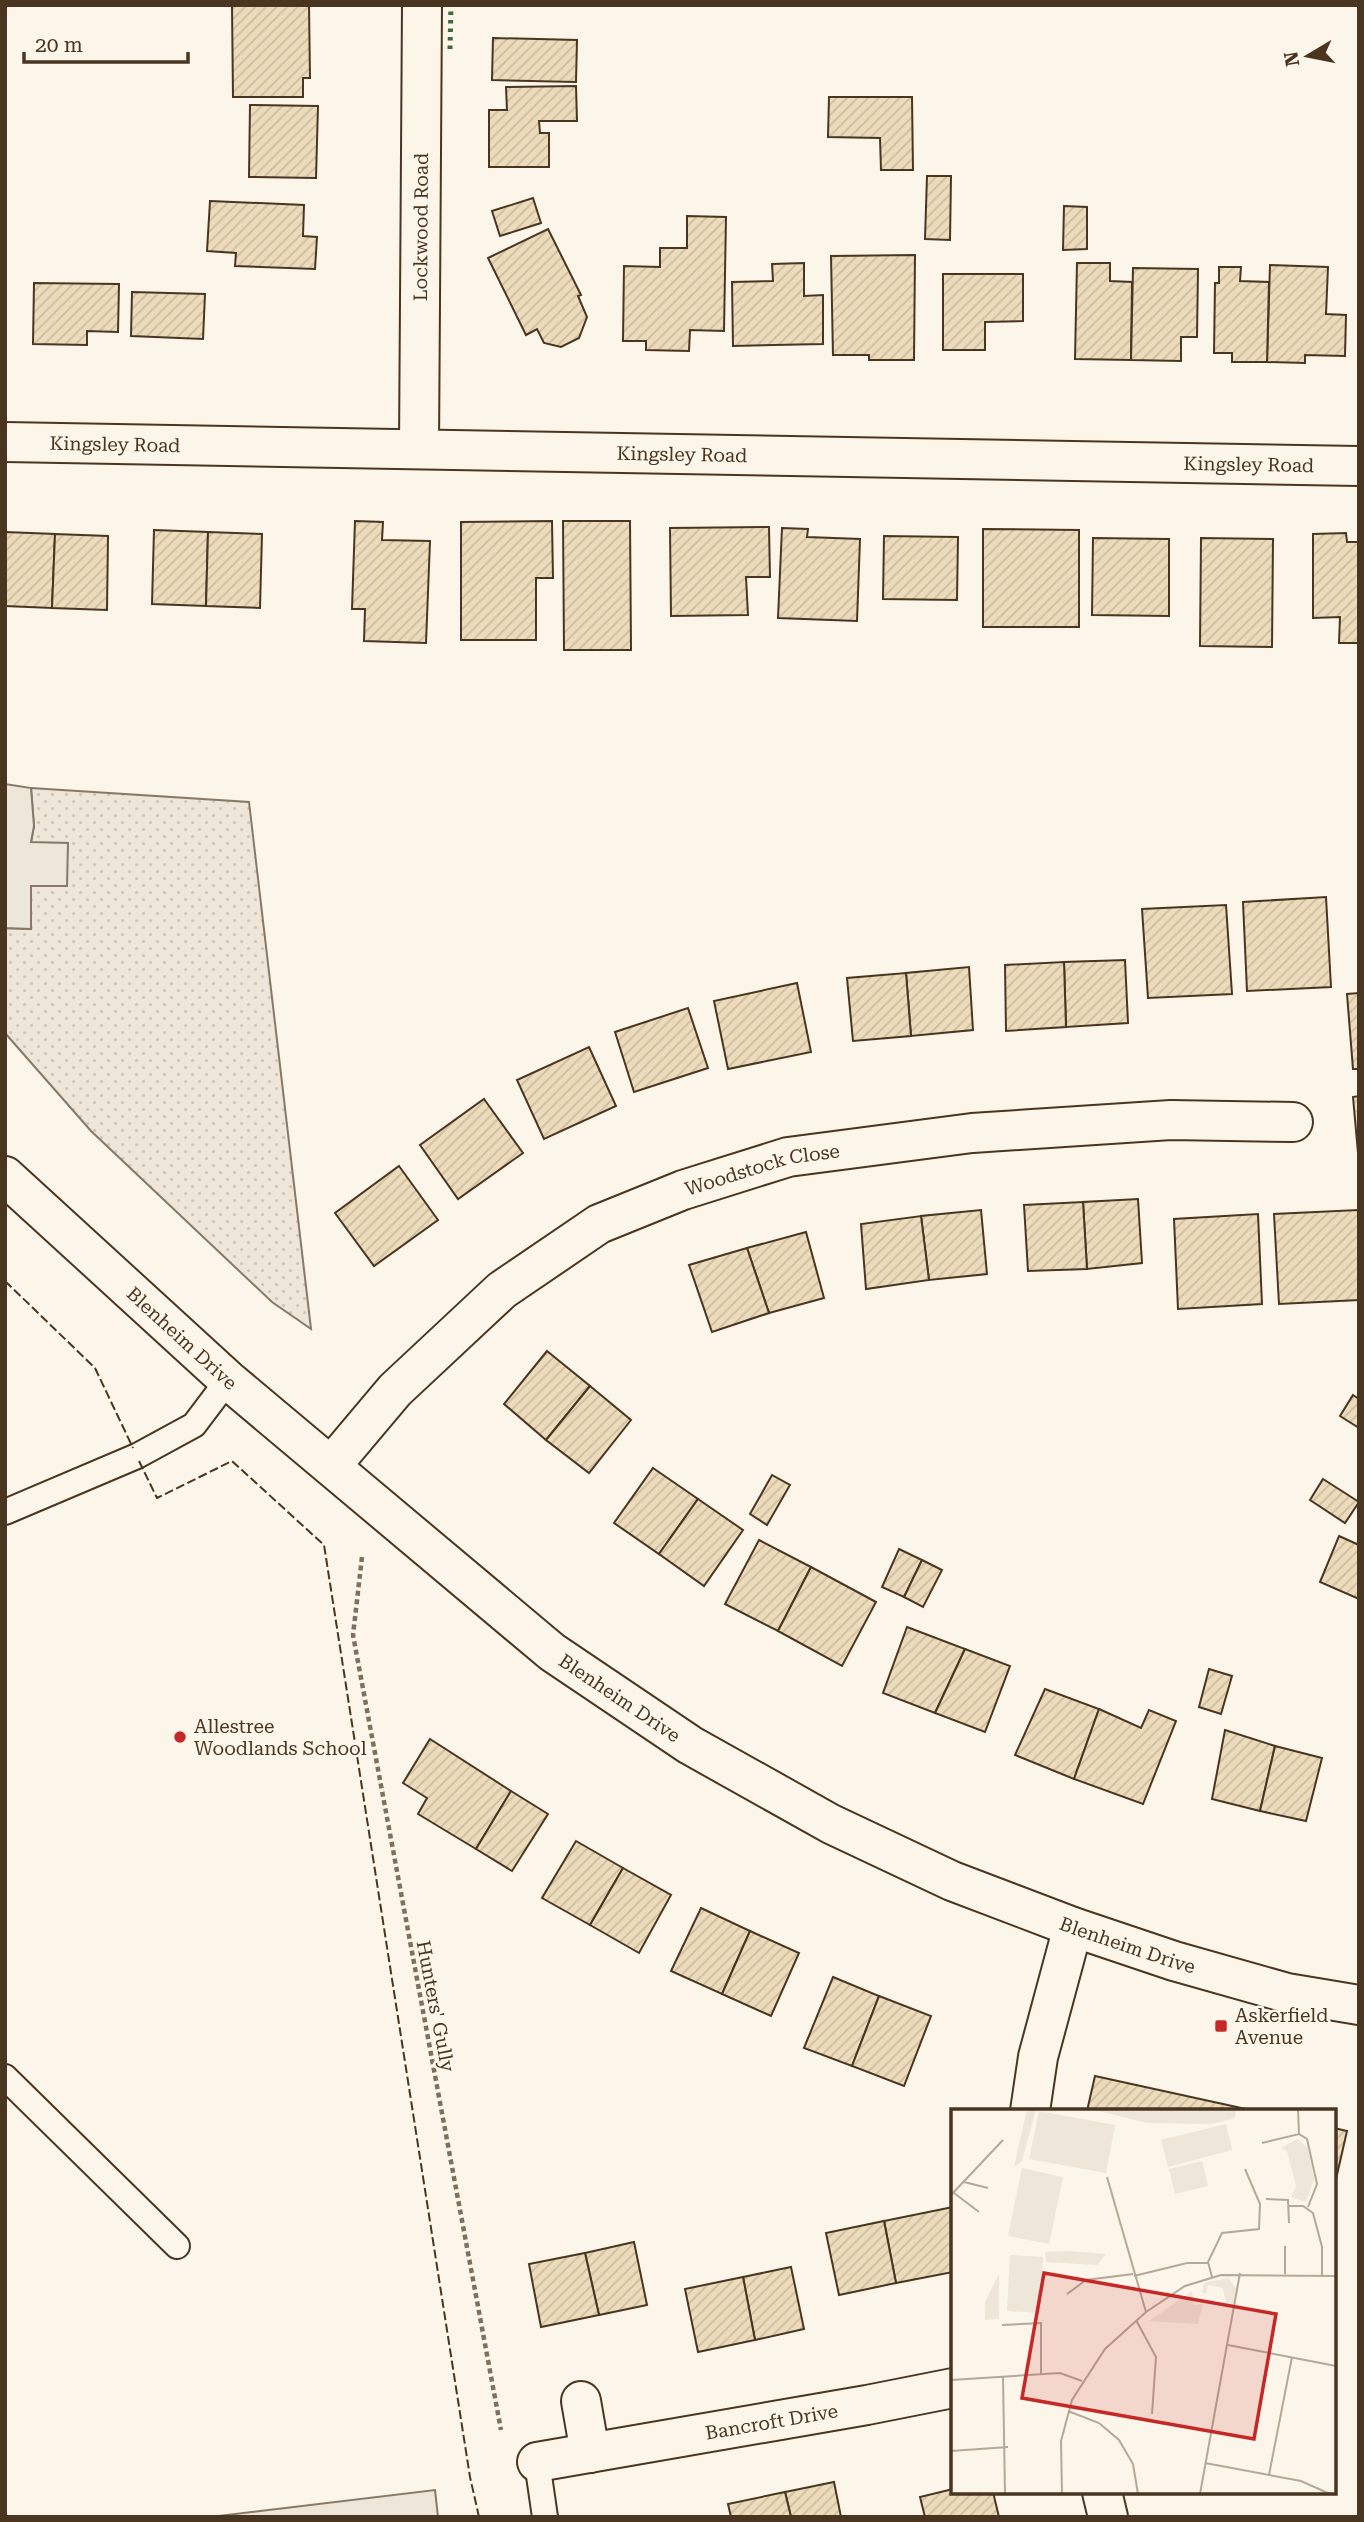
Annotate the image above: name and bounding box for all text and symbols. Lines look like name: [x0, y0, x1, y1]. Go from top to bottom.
scale bar: [24, 21, 189, 65]
north arrow: [1273, 21, 1343, 91]
text: 20 m: [35, 33, 83, 57]
text: N: [1279, 49, 1304, 68]
street label: Lockwood Road: [409, 153, 433, 301]
street label: Kingsley Road: [49, 432, 181, 457]
street label: Kingsley Road: [616, 442, 747, 467]
street label: Kingsley Road: [1183, 452, 1314, 477]
street label: Woodstock Close: [682, 1139, 841, 1201]
street label: Blenheim Drive: [122, 1282, 242, 1395]
street label: Blenheim Drive: [554, 1649, 685, 1747]
place label: Allestree Woodlands School: [194, 1715, 367, 1760]
marker: Allestree Woodlands School: [172, 1729, 188, 1745]
street label: Blenheim Drive: [1056, 1912, 1198, 1978]
street label: Hunters' Gully: [412, 1939, 460, 2074]
place label: Askerfield Avenue: [1235, 2004, 1328, 2049]
marker: Askerfield Avenue: [1213, 2018, 1229, 2034]
inset map: [951, 2109, 1336, 2494]
street label: Bancroft Drive: [703, 2399, 840, 2445]

